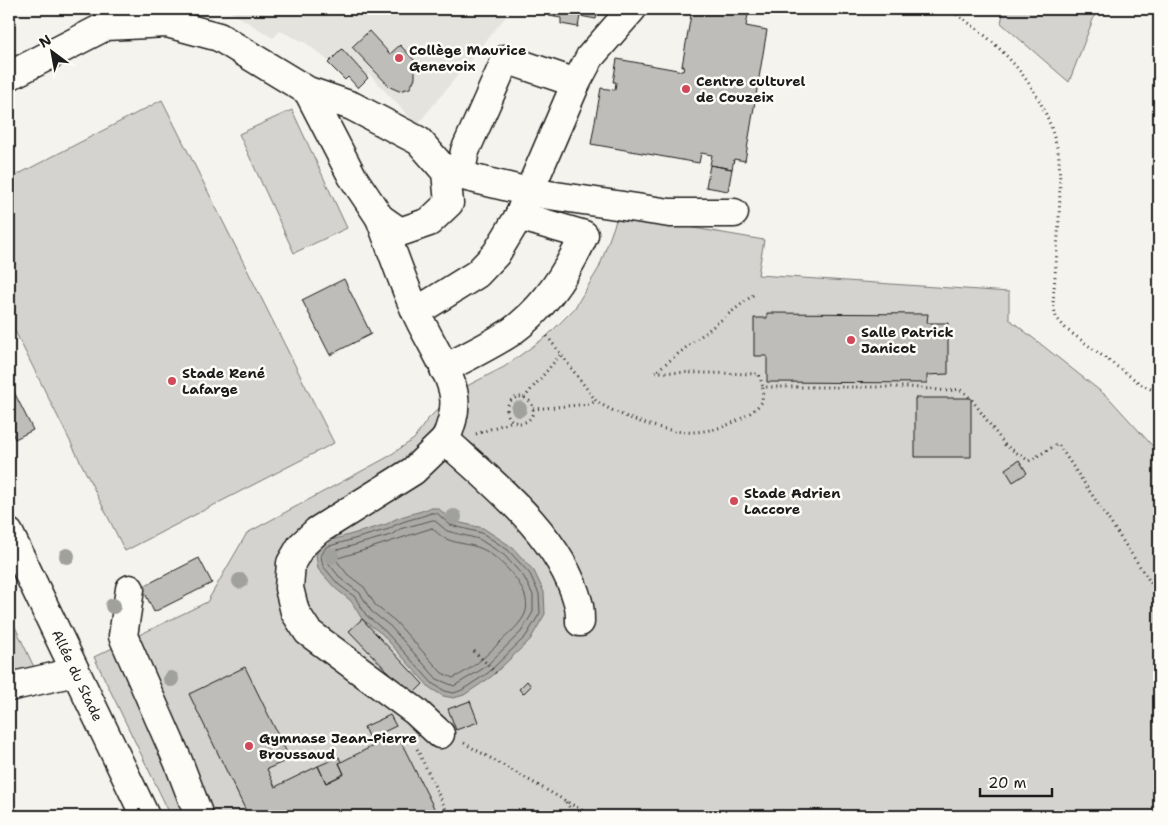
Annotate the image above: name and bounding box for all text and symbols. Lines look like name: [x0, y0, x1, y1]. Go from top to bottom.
north arrow: [28, 28, 78, 78]
text: N: [36, 30, 55, 52]
place label: Collège Maurice Genevoix: [409, 41, 526, 75]
marker: Collège Maurice Genevoix: [393, 52, 405, 64]
place label: Centre culturel de Couzeix: [696, 72, 805, 106]
marker: Centre culturel de Couzeix: [680, 83, 692, 95]
place label: Salle Patrick Janicot: [861, 323, 954, 357]
marker: Salle Patrick Janicot: [845, 334, 857, 346]
place label: Stade René Lafarge: [182, 364, 265, 398]
marker: Stade René Lafarge: [166, 375, 178, 387]
place label: Stade Adrien Laccore: [744, 484, 840, 518]
marker: Stade Adrien Laccore: [728, 495, 740, 507]
street label: Allée du Stade: [48, 627, 107, 724]
place label: Gymnase Jean-Pierre Broussaud: [259, 729, 417, 763]
marker: Gymnase Jean-Pierre Broussaud: [243, 740, 255, 752]
scale bar: [980, 765, 1053, 797]
text: 20 m: [988, 773, 1027, 793]

